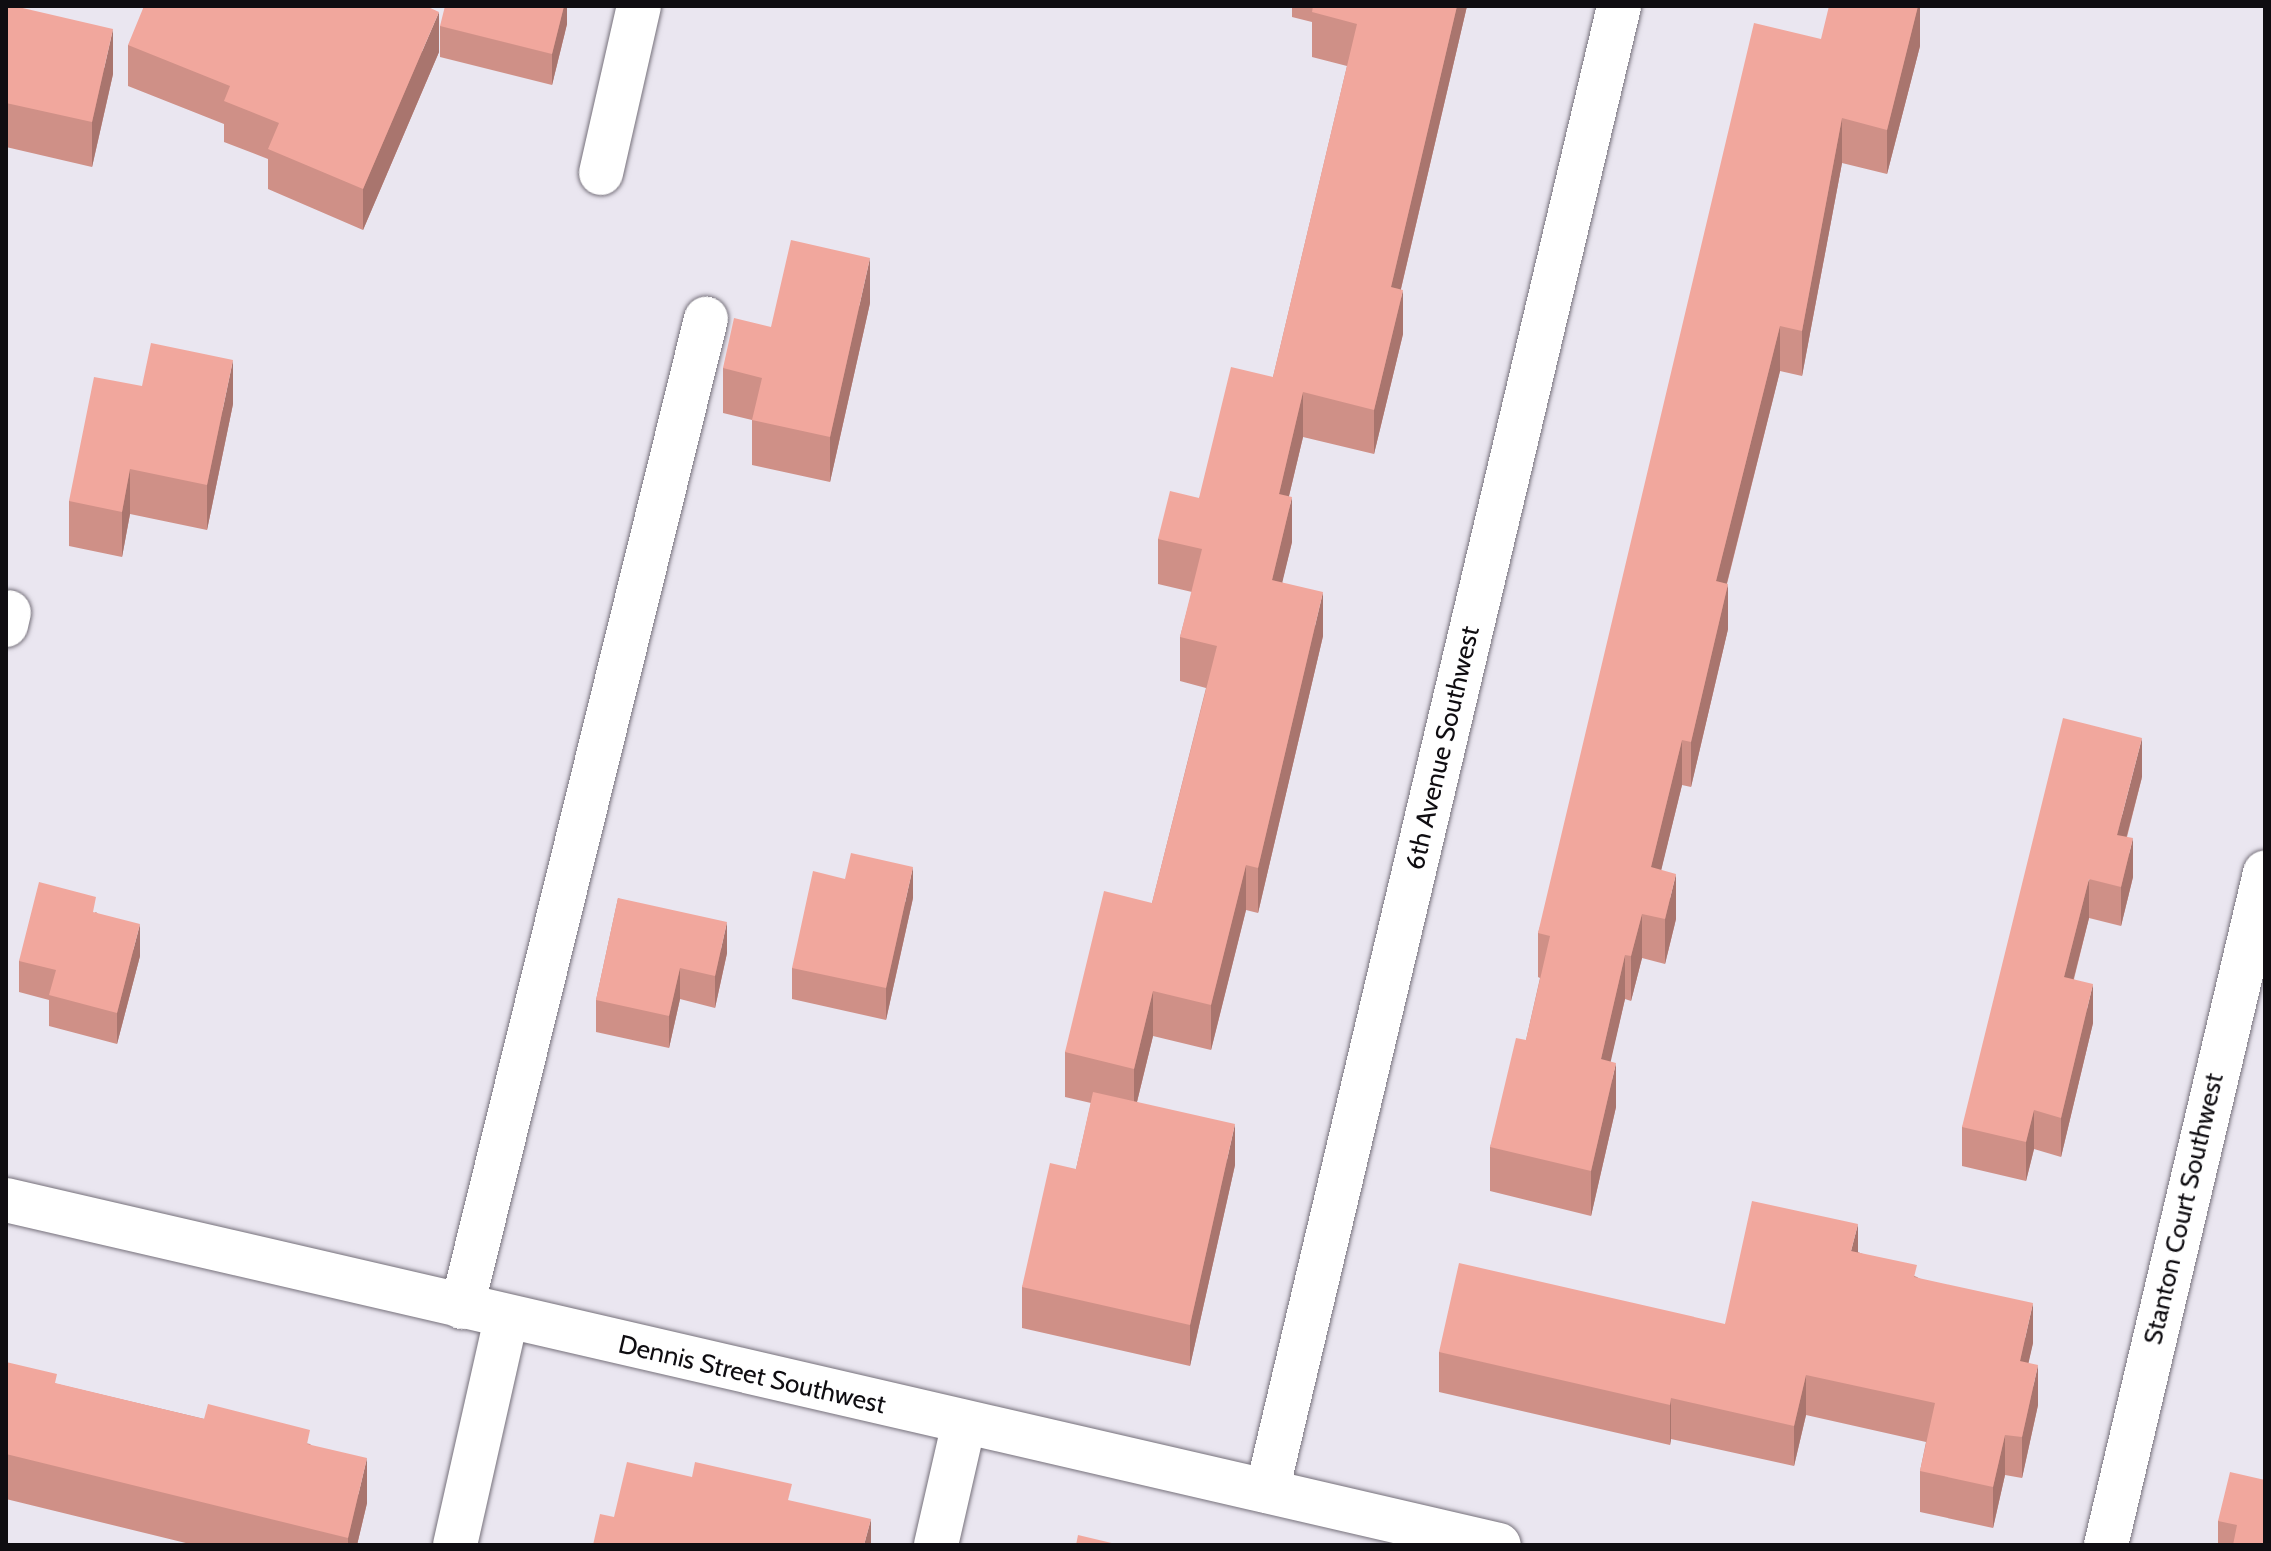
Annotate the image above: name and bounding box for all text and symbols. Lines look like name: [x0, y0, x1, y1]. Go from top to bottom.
street label: 6th Avenue Southwest: [1400, 623, 1486, 873]
street label: Stanton Court Southwest: [2138, 1070, 2230, 1348]
street label: Dennis Street Southwest: [615, 1329, 889, 1421]

